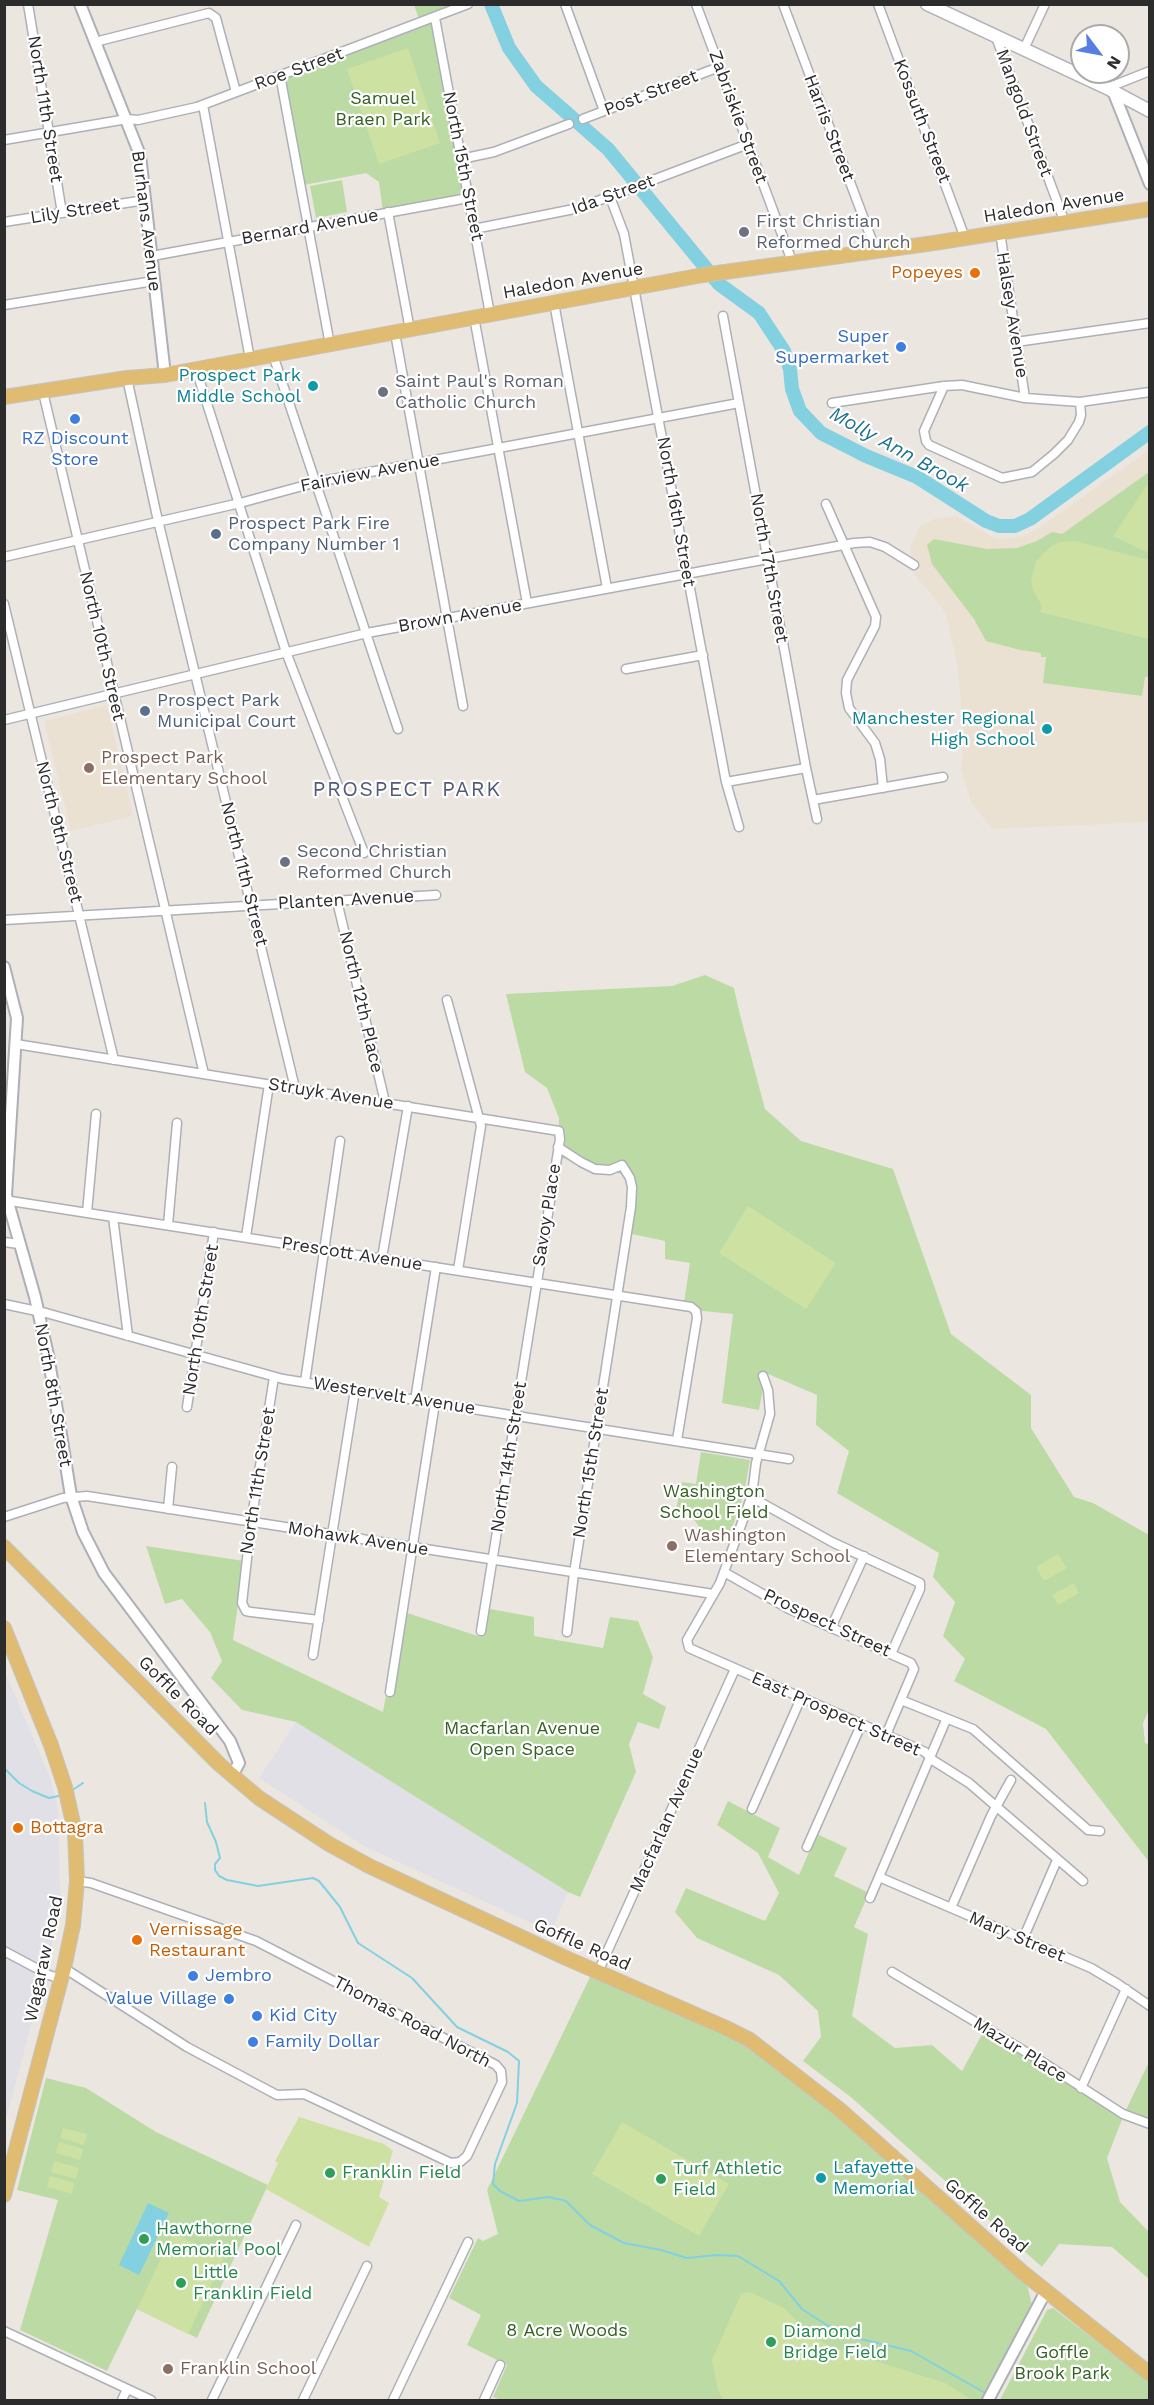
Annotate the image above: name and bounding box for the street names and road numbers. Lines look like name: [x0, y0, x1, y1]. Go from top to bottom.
street label: North 11th Street: [23, 34, 67, 184]
street label: Roe Street: [252, 43, 346, 95]
street label: Mangold Street: [991, 46, 1057, 180]
street label: Zabriskie Street: [704, 47, 772, 187]
street label: Kossuth Street: [888, 56, 956, 186]
street label: Post Street: [601, 65, 701, 121]
street label: Harris Street: [799, 72, 859, 184]
street label: North 15th Street: [438, 89, 488, 243]
street label: Burhans Avenue: [127, 149, 165, 293]
street label: Ida Street: [568, 170, 658, 220]
street label: Haledon Avenue: [982, 184, 1126, 228]
street label: Lily Street: [29, 193, 121, 229]
street label: Bernard Avenue: [240, 204, 380, 250]
street label: Halsey Avenue: [991, 250, 1033, 380]
street label: Haledon Avenue: [501, 258, 645, 304]
street label: North 16th Street: [652, 435, 700, 589]
street label: Fairview Avenue: [298, 449, 442, 497]
street label: North 17th Street: [745, 491, 793, 645]
street label: North 10th Street: [74, 569, 130, 723]
street label: Brown Avenue: [396, 594, 524, 638]
street label: North 9th Street: [31, 759, 87, 905]
street label: North 11th Street: [216, 799, 272, 949]
street label: Planten Avenue: [277, 886, 415, 914]
street label: North 12th Place: [334, 929, 388, 1075]
street label: Struyk Avenue: [267, 1073, 395, 1115]
street label: Savoy Place: [528, 1162, 566, 1268]
street label: Prescott Avenue: [280, 1232, 424, 1276]
street label: North 10th Street: [178, 1243, 224, 1397]
street label: North 8th Street: [30, 1321, 76, 1469]
street label: Westervelt Avenue: [311, 1372, 477, 1420]
street label: North 14th Street: [486, 1380, 532, 1534]
street label: North 15th Street: [568, 1386, 614, 1540]
street label: North 11th Street: [236, 1406, 280, 1556]
street label: Mohawk Avenue: [286, 1517, 430, 1561]
street label: Prospect Street: [760, 1584, 894, 1662]
street label: Goffle Road: [134, 1652, 222, 1740]
street label: East Prospect Street: [748, 1667, 924, 1761]
street label: Macfarlan Avenue: [625, 1744, 709, 1896]
street label: Wagaraw Road: [20, 1894, 68, 2024]
street label: Mary Street: [966, 1907, 1068, 1967]
street label: Goffle Road: [530, 1914, 634, 1976]
street label: Thomas Road North: [330, 1971, 494, 2073]
street label: Mazur Place: [969, 2013, 1071, 2087]
street label: Goffle Road: [940, 2174, 1032, 2258]

